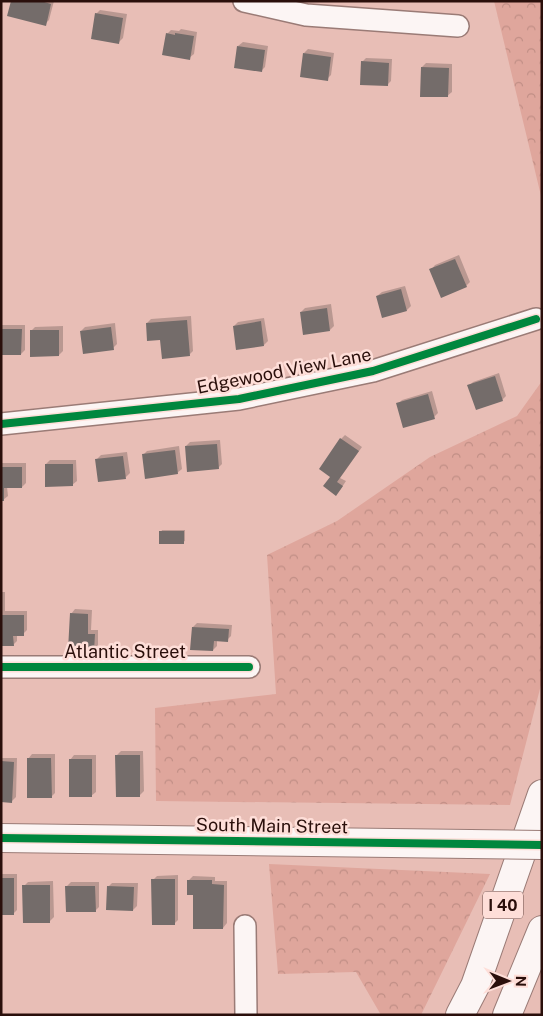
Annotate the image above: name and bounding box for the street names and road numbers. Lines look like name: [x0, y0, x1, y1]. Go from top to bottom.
street label: Edgewood View Lane: [195, 343, 373, 398]
street label: Atlantic Street: [64, 641, 186, 662]
street label: South Main Street: [196, 814, 348, 837]
road number: I 40: [483, 892, 523, 918]

